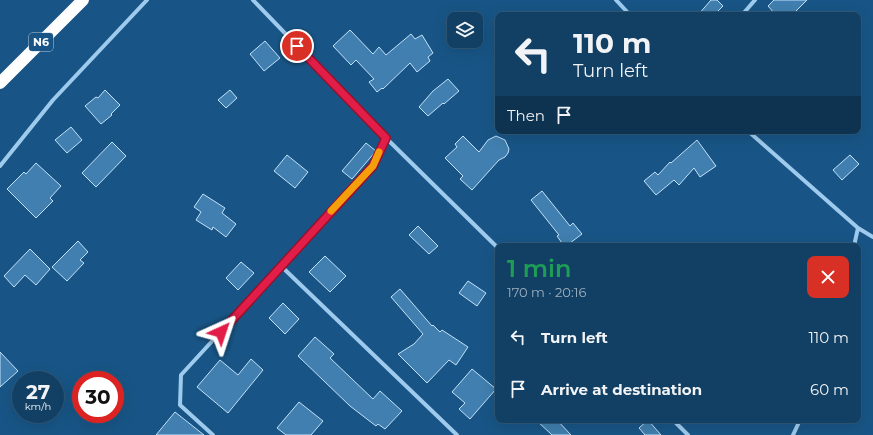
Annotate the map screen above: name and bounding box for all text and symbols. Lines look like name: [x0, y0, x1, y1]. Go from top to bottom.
map controls: [447, 12, 483, 48]
button: layers: [447, 12, 483, 48]
text: 110 m: [573, 26, 651, 60]
icon: left: [507, 28, 559, 80]
pin: [280, 29, 314, 63]
road number: N6: [29, 33, 53, 51]
icon: arrive: [286, 35, 308, 57]
text: Turn left: [573, 60, 648, 82]
icon: arrive: [553, 104, 575, 126]
text: Then: [507, 106, 545, 125]
text: 1 min: [507, 254, 571, 283]
button: close: [807, 256, 849, 298]
text: 170 m · 20:16: [507, 284, 586, 300]
position arrow: [200, 311, 242, 353]
icon: left: [507, 326, 529, 348]
text: Turn left: [541, 328, 608, 347]
text: 110 m: [808, 328, 849, 347]
speed limit sign: 30: [72, 371, 124, 423]
icon: arrive: [507, 378, 529, 400]
text: 27: [26, 380, 50, 404]
text: Arrive at destination: [541, 380, 702, 399]
text: 60 m: [810, 380, 849, 399]
text: km/h: [25, 400, 51, 413]

